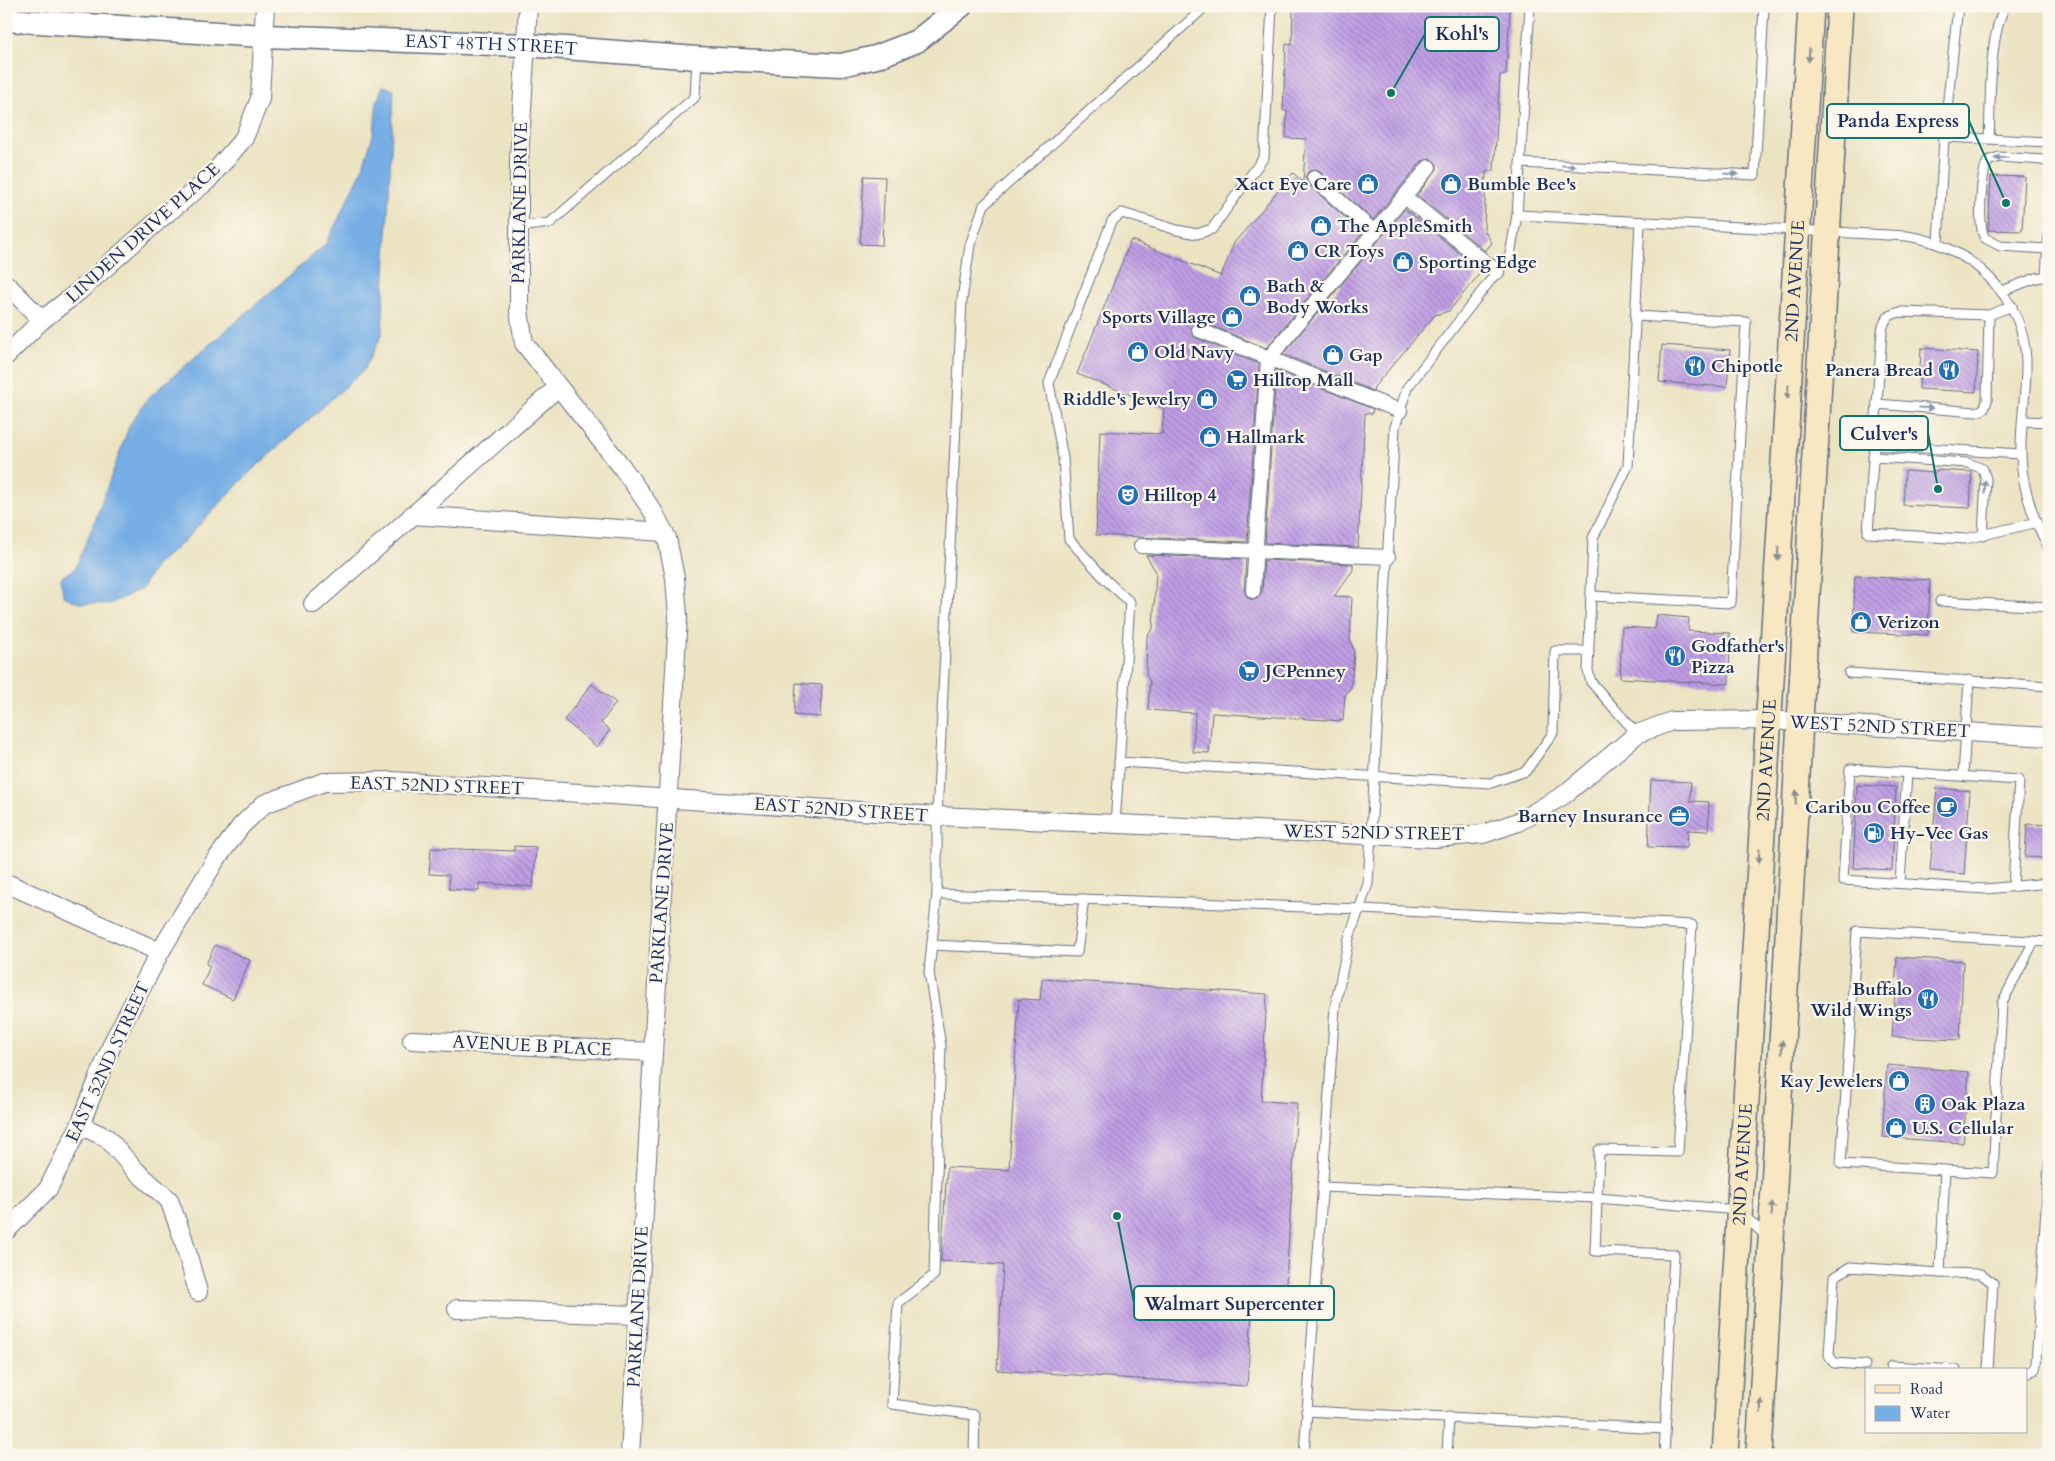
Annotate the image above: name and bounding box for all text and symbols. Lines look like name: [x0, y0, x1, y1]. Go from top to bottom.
callout: Kohl's: [1425, 17, 1499, 51]
text: Kohl's: [1435, 21, 1489, 47]
street label: EAST 48TH STREET: [405, 28, 578, 61]
one-way arrow: [1804, 47, 1812, 63]
callout: Panda Express: [1827, 104, 1969, 138]
text: Panda Express: [1837, 108, 1959, 134]
street label: PARKLANE DRIVE: [506, 122, 534, 284]
one-way arrow: [1993, 155, 2009, 163]
street label: LINDEN DRIVE PLACE: [60, 157, 226, 309]
one-way arrow: [1561, 162, 1577, 170]
one-way arrow: [1723, 170, 1739, 178]
place label: Xact Eye Care: [1235, 172, 1352, 197]
shop icon: Xact Eye Care: [1356, 172, 1380, 196]
shop icon: Bumble Bee's: [1439, 172, 1463, 196]
place label: Bumble Bee's: [1467, 172, 1576, 197]
shop icon: The AppleSmith: [1309, 214, 1333, 238]
place label: The AppleSmith: [1337, 214, 1472, 239]
street label: 2ND AVENUE: [1779, 219, 1811, 343]
shop icon: CR Toys: [1286, 239, 1310, 263]
place label: CR Toys: [1314, 239, 1384, 264]
shop icon: Sporting Edge: [1391, 250, 1415, 274]
place label: Sporting Edge: [1419, 250, 1537, 275]
place label: Bath & Body Works: [1266, 274, 1368, 320]
shop icon: Bath & Body Works: [1238, 284, 1262, 308]
place label: Sports Village: [1102, 305, 1216, 330]
shop icon: Sports Village: [1220, 305, 1244, 329]
shop icon: Old Navy: [1126, 340, 1150, 364]
place label: Old Navy: [1154, 340, 1235, 365]
shop icon: Gap: [1321, 343, 1345, 367]
place label: Gap: [1349, 343, 1383, 368]
restaurant icon: Chipotle: [1683, 354, 1707, 378]
place label: Chipotle: [1711, 354, 1783, 379]
place label: Panera Bread: [1825, 358, 1934, 383]
restaurant icon: Panera Bread: [1937, 358, 1961, 382]
supermarket icon: Hilltop Mall: [1225, 368, 1249, 392]
place label: Hilltop Mall: [1253, 368, 1353, 393]
one-way arrow: [1783, 384, 1791, 400]
place label: Riddle's Jewelry: [1063, 387, 1192, 412]
shop icon: Riddle's Jewelry: [1195, 387, 1219, 411]
one-way arrow: [1918, 404, 1934, 412]
callout: Culver's: [1840, 416, 1928, 450]
text: Culver's: [1850, 421, 1918, 447]
shop icon: Hallmark: [1198, 425, 1222, 449]
place label: Hallmark: [1226, 425, 1306, 450]
one-way arrow: [1982, 479, 1990, 495]
theatre icon: Hilltop 4: [1116, 483, 1140, 507]
place label: Hilltop 4: [1144, 483, 1217, 508]
one-way arrow: [1773, 546, 1781, 562]
shop icon: Verizon: [1849, 610, 1873, 634]
place label: Verizon: [1877, 610, 1940, 635]
place label: Godfather's Pizza: [1691, 634, 1784, 680]
restaurant icon: Godfather's Pizza: [1663, 644, 1687, 668]
supermarket icon: JCPenney: [1237, 659, 1261, 683]
place label: JCPenney: [1262, 659, 1347, 684]
street label: 2ND AVENUE: [1750, 698, 1782, 822]
street label: WEST 52ND STREET: [1788, 710, 1971, 744]
street label: EAST 52ND STREET: [349, 770, 525, 802]
one-way arrow: [1792, 789, 1800, 805]
street label: EAST 52ND STREET: [753, 791, 929, 829]
place label: Caribou Coffee: [1805, 795, 1931, 820]
cafe icon: Caribou Coffee: [1935, 795, 1959, 819]
place label: Barney Insurance: [1517, 804, 1663, 829]
office icon: Barney Insurance: [1667, 804, 1691, 828]
street label: WEST 52ND STREET: [1282, 819, 1465, 847]
street label: PARKLANE DRIVE: [644, 821, 680, 985]
fuel station icon: Hy-Vee Gas: [1862, 821, 1886, 845]
place label: Hy-Vee Gas: [1890, 821, 1988, 846]
one-way arrow: [1755, 848, 1763, 864]
place label: Buffalo Wild Wings: [1809, 977, 1912, 1023]
street label: EAST 52ND STREET: [60, 978, 156, 1146]
restaurant icon: Buffalo Wild Wings: [1916, 987, 1940, 1011]
street label: AVENUE B PLACE: [452, 1029, 612, 1063]
one-way arrow: [1778, 1038, 1786, 1054]
place label: Kay Jewelers: [1780, 1069, 1883, 1094]
shop icon: Kay Jewelers: [1887, 1069, 1911, 1093]
building icon: Oak Plaza: [1913, 1092, 1937, 1116]
place label: Oak Plaza: [1941, 1092, 2025, 1117]
street label: 2ND AVENUE: [1726, 1103, 1758, 1226]
shop icon: U.S. Cellular: [1884, 1116, 1908, 1140]
place label: U.S. Cellular: [1912, 1116, 2014, 1141]
one-way arrow: [1769, 1201, 1777, 1217]
street label: PARKLANE DRIVE: [621, 1226, 655, 1388]
callout: Walmart Supercenter: [1134, 1286, 1334, 1320]
text: Walmart Supercenter: [1143, 1291, 1324, 1317]
legend: [1865, 1368, 2028, 1434]
text: Road: [1910, 1379, 1943, 1399]
one-way arrow: [1758, 1398, 1766, 1414]
text: Water: [1909, 1403, 1951, 1423]

